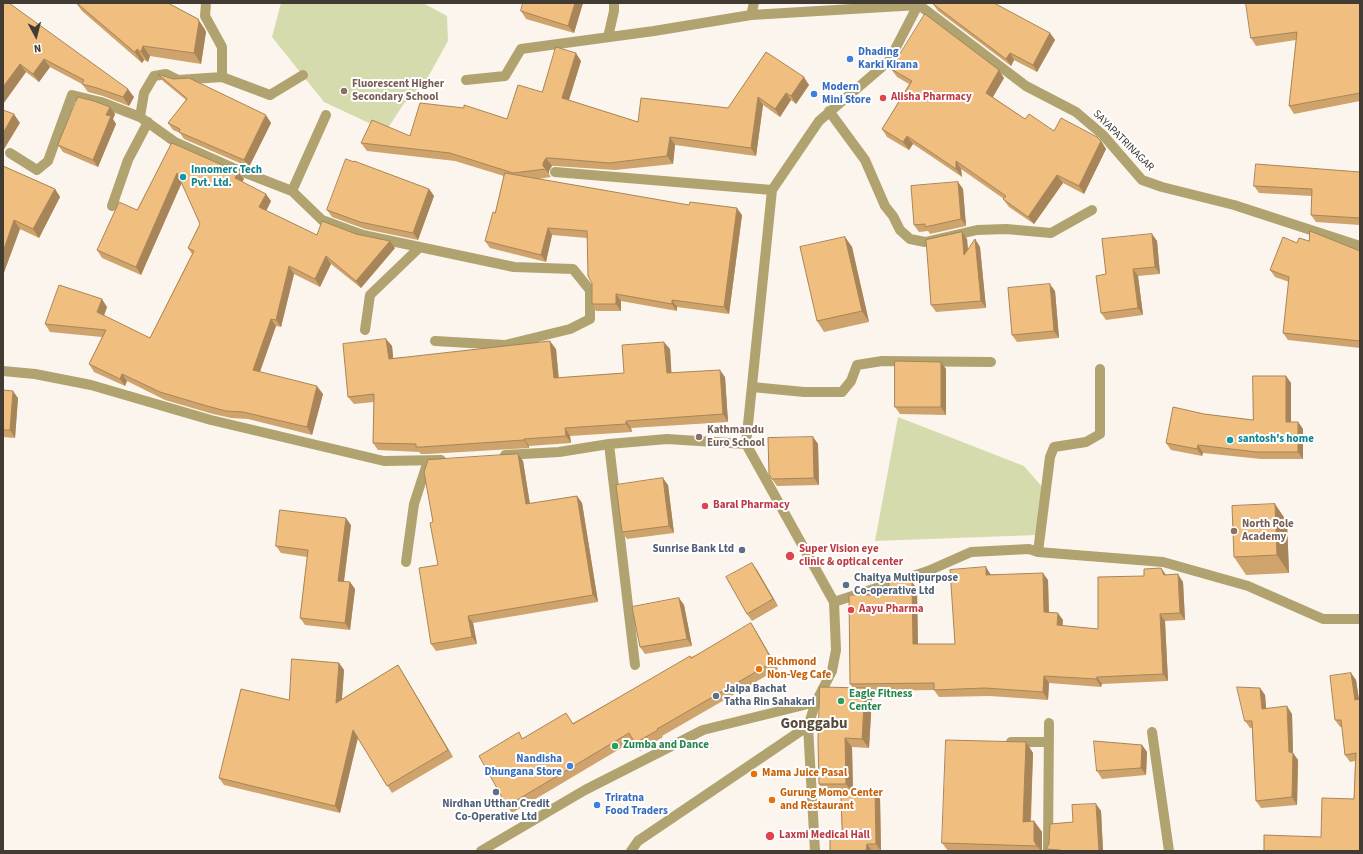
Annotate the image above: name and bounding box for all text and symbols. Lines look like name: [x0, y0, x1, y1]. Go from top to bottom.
north arrow: [16, 16, 56, 56]
text: N: [33, 41, 42, 56]
place label: Dhading Karki Kirana: [858, 46, 918, 72]
marker: Dhading Karki Kirana: [845, 54, 855, 64]
place label: Fluorescent Higher Secondary School: [352, 78, 444, 104]
place label: Modern Mini Store: [822, 81, 871, 107]
marker: Fluorescent Higher Secondary School: [339, 86, 349, 96]
marker: Modern Mini Store: [809, 89, 819, 99]
place label: Alisha Pharmacy: [891, 91, 972, 105]
marker: Alisha Pharmacy: [878, 93, 888, 103]
street label: SAYAPATRINAGAR: [1090, 108, 1156, 174]
place label: Innomerc Tech Pvt. Ltd.: [191, 164, 262, 190]
marker: Innomerc Tech Pvt. Ltd.: [178, 172, 188, 182]
place label: Kathmandu Euro School: [707, 424, 765, 450]
marker: Kathmandu Euro School: [694, 432, 704, 442]
place label: santosh's home: [1238, 433, 1314, 447]
marker: santosh's home: [1225, 435, 1235, 445]
place label: Baral Pharmacy: [713, 499, 790, 513]
marker: Baral Pharmacy: [700, 501, 710, 511]
place label: North Pole Academy: [1242, 518, 1294, 544]
marker: North Pole Academy: [1229, 526, 1239, 536]
place label: Sunrise Bank Ltd: [652, 543, 734, 557]
place label: Super Vision eye clinic & optical center: [799, 543, 903, 569]
marker: Sunrise Bank Ltd: [737, 545, 747, 555]
marker: Super Vision eye clinic & optical center: [784, 550, 796, 562]
place label: Chaitya Multipurpose Co-operative Ltd: [854, 572, 958, 598]
marker: Chaitya Multipurpose Co-operative Ltd: [841, 580, 851, 590]
place label: Aayu Pharma: [859, 603, 924, 617]
marker: Aayu Pharma: [846, 605, 856, 615]
place label: Richmond Non-Veg Cafe: [767, 656, 831, 682]
marker: Richmond Non-Veg Cafe: [754, 664, 764, 674]
place label: Jalpa Bachat Tatha Rin Sahakari: [724, 683, 815, 709]
place label: Eagle Fitness Center: [849, 688, 912, 714]
marker: Jalpa Bachat Tatha Rin Sahakari: [711, 691, 721, 701]
marker: Eagle Fitness Center: [836, 696, 846, 706]
district label: Gonggabu: [780, 716, 848, 734]
place label: Zumba and Dance: [623, 739, 709, 753]
marker: Zumba and Dance: [610, 741, 620, 751]
place label: Nandisha Dhungana Store: [485, 753, 562, 779]
marker: Nandisha Dhungana Store: [565, 761, 575, 771]
place label: Mama Juice Pasal: [762, 767, 847, 781]
marker: Mama Juice Pasal: [749, 769, 759, 779]
marker: Nirdhan Utthan Credit Co-Operative Ltd: [491, 787, 501, 797]
place label: Gurung Momo Center and Restaurant: [780, 787, 883, 813]
place label: Triratna Food Traders: [605, 792, 668, 818]
marker: Gurung Momo Center and Restaurant: [767, 795, 777, 805]
place label: Nirdhan Utthan Credit Co-Operative Ltd: [442, 798, 550, 824]
marker: Triratna Food Traders: [592, 800, 602, 810]
place label: Laxmi Medical Hall: [779, 829, 870, 843]
marker: Laxmi Medical Hall: [764, 830, 776, 842]

